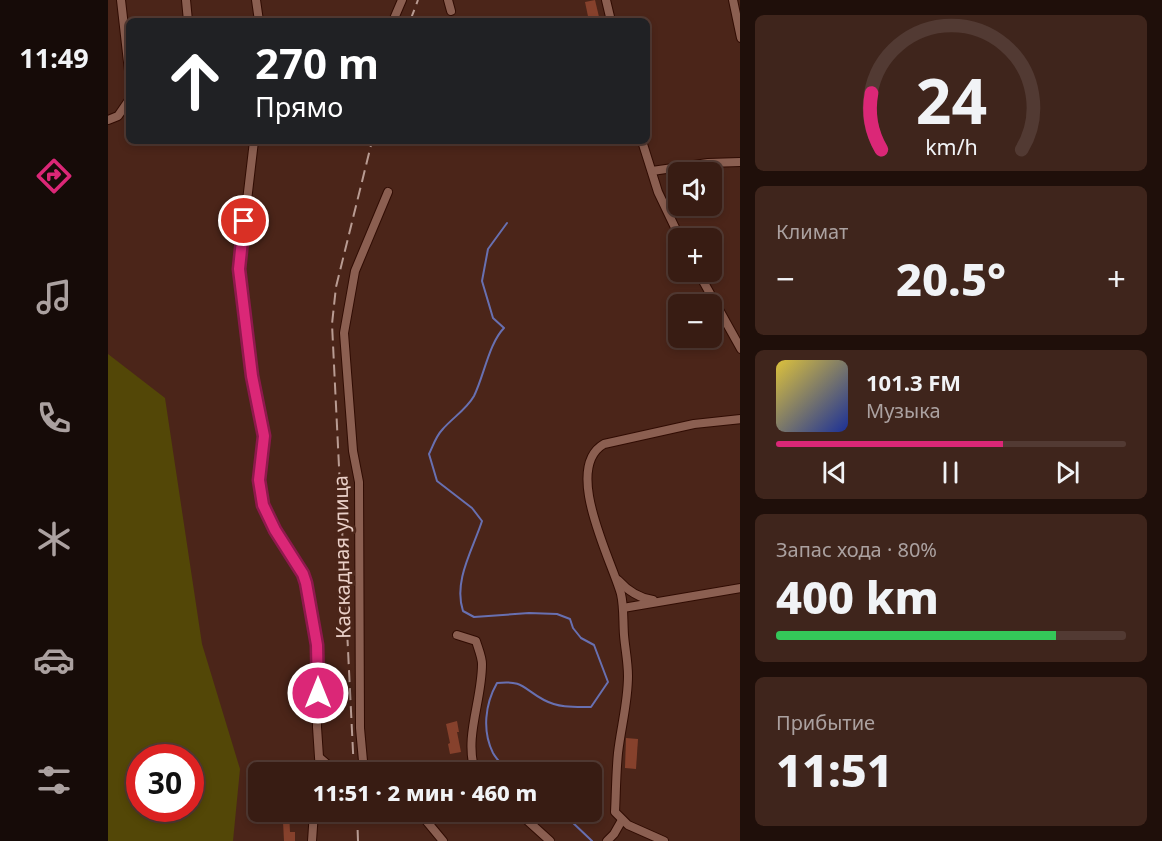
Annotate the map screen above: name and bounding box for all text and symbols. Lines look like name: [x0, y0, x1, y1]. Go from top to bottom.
text: 270 m: [255, 34, 379, 91]
text: 11:49: [19, 39, 89, 76]
icon: ahead: [156, 42, 234, 120]
text: 24: [915, 57, 987, 142]
text: Прямо: [255, 88, 343, 125]
text: km/h: [925, 132, 977, 161]
icon: directions: [33, 155, 75, 197]
map controls: [668, 162, 722, 348]
button: sound: [668, 162, 722, 216]
pin: [218, 195, 269, 246]
icon: arrive: [227, 204, 260, 237]
text: Климат: [776, 218, 848, 245]
button: +: [668, 228, 722, 282]
text: 20.5°: [896, 248, 1006, 309]
text: −: [776, 256, 795, 301]
text: +: [1107, 256, 1126, 301]
icon: music: [33, 276, 75, 318]
button: −: [668, 294, 722, 348]
text: 101.3 FM: [866, 367, 961, 397]
icon: phone: [33, 397, 75, 439]
text: Музыка: [866, 397, 941, 424]
icon: previous: [818, 456, 851, 489]
icon: pause: [934, 456, 967, 489]
icon: next: [1051, 456, 1084, 489]
street label: Каскадная улица: [327, 475, 356, 639]
icon: climate: [33, 518, 75, 560]
text: Запас хода · 80%: [776, 536, 937, 563]
text: 400 km: [776, 566, 939, 627]
icon: car: [33, 639, 75, 681]
position arrow: [286, 661, 350, 725]
text: Прибытие: [776, 709, 875, 736]
text: 11:51: [776, 739, 893, 800]
speed limit sign: 30: [126, 744, 204, 822]
icon: filters: [33, 759, 75, 801]
text: 11:51 · 2 мин · 460 m: [313, 777, 537, 807]

